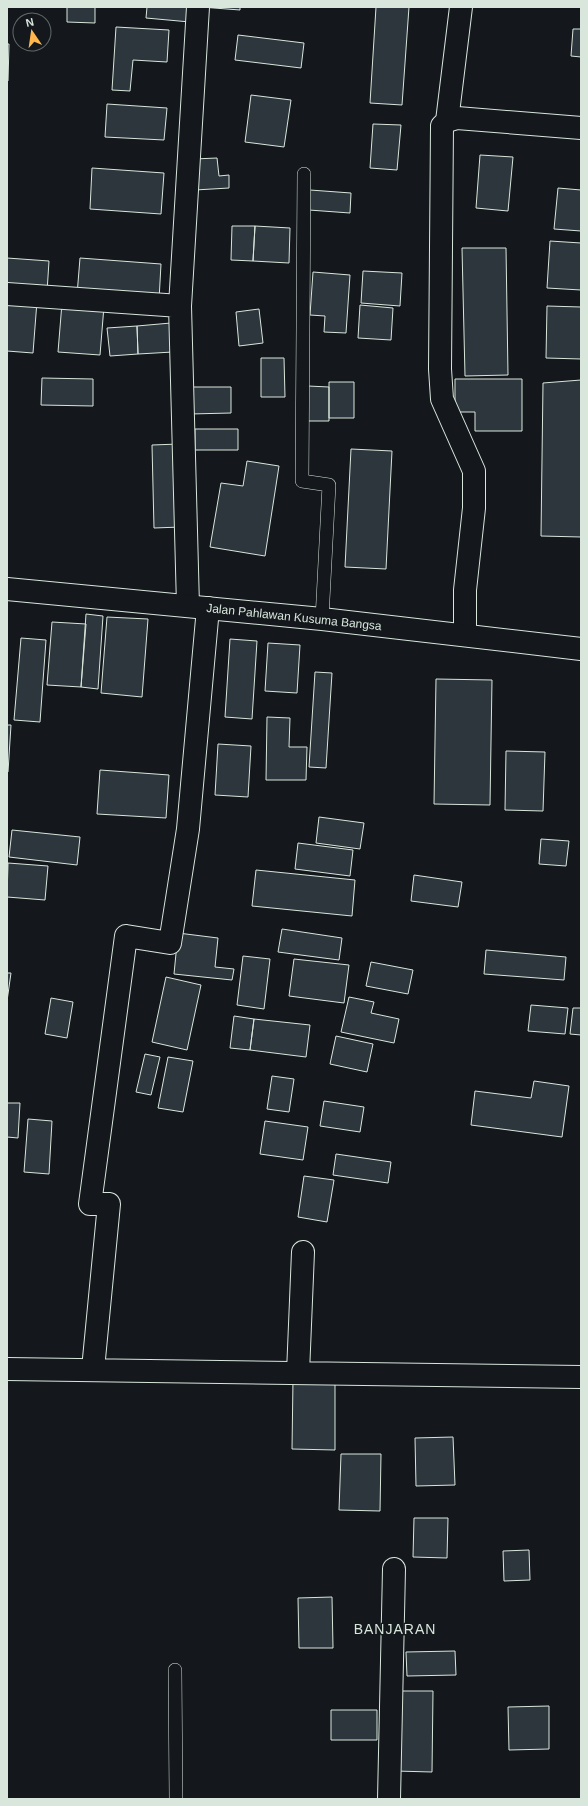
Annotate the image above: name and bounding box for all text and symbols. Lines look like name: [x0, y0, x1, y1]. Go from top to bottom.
north arrow: [12, 12, 52, 52]
text: N: [25, 16, 35, 29]
street label: Jalan Pahlawan Kusuma Bangsa: [206, 601, 383, 633]
district label: BANJARAN: [354, 1621, 436, 1637]

